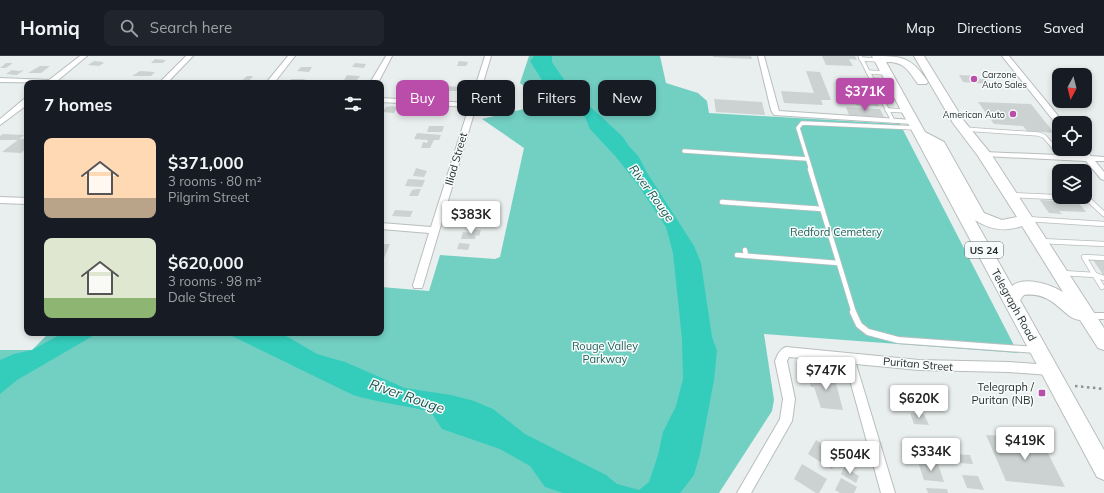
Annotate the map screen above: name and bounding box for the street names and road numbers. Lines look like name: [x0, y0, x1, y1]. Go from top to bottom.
street label: Iliad Street: [442, 131, 470, 187]
road number: US 24: [965, 242, 1003, 258]
street label: Telegraph Road: [988, 266, 1040, 344]
street label: Puritan Street: [882, 354, 954, 374]

